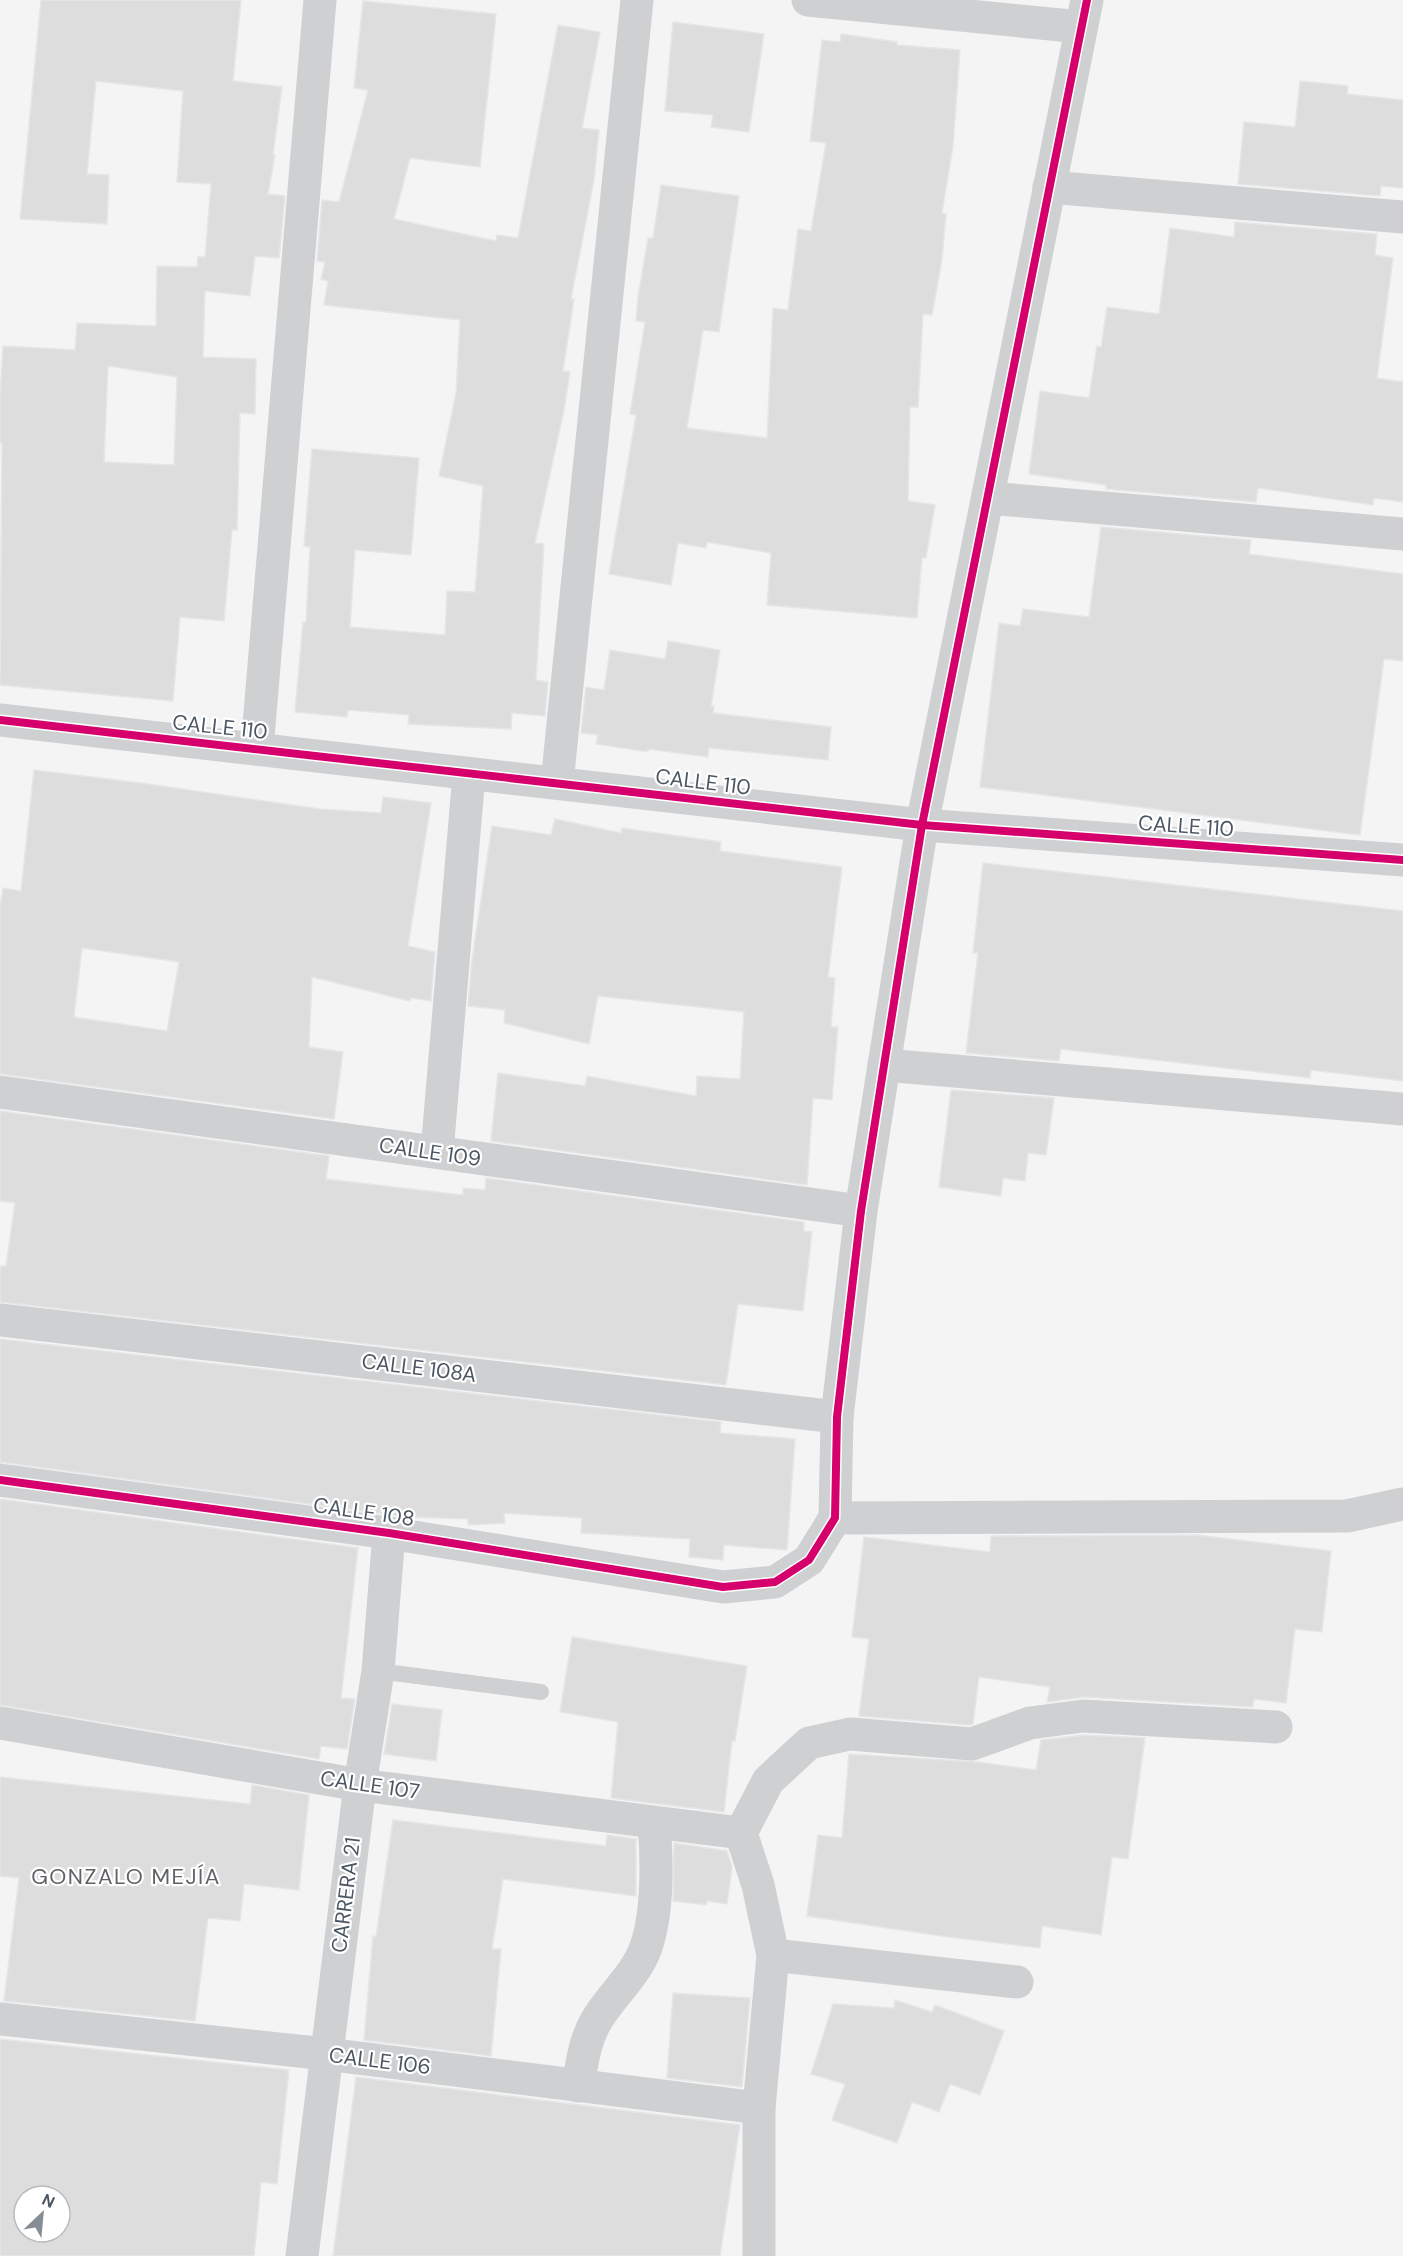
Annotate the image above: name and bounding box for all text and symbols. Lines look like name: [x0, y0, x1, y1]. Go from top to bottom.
street label: CALLE 110: [171, 708, 269, 746]
street label: CALLE 110: [654, 762, 752, 802]
street label: CALLE 110: [1137, 809, 1235, 843]
street label: CALLE 109: [377, 1131, 483, 1173]
street label: CALLE 108A: [360, 1347, 478, 1389]
street label: CALLE 108: [312, 1491, 416, 1533]
street label: CALLE 107: [318, 1764, 422, 1806]
street label: CARRERA 21: [325, 1836, 367, 1954]
district label: GONZALO MEJÍA: [31, 1862, 221, 1891]
street label: CALLE 106: [328, 2041, 432, 2081]
north arrow: [12, 2184, 72, 2244]
text: N: [39, 2189, 58, 2213]

